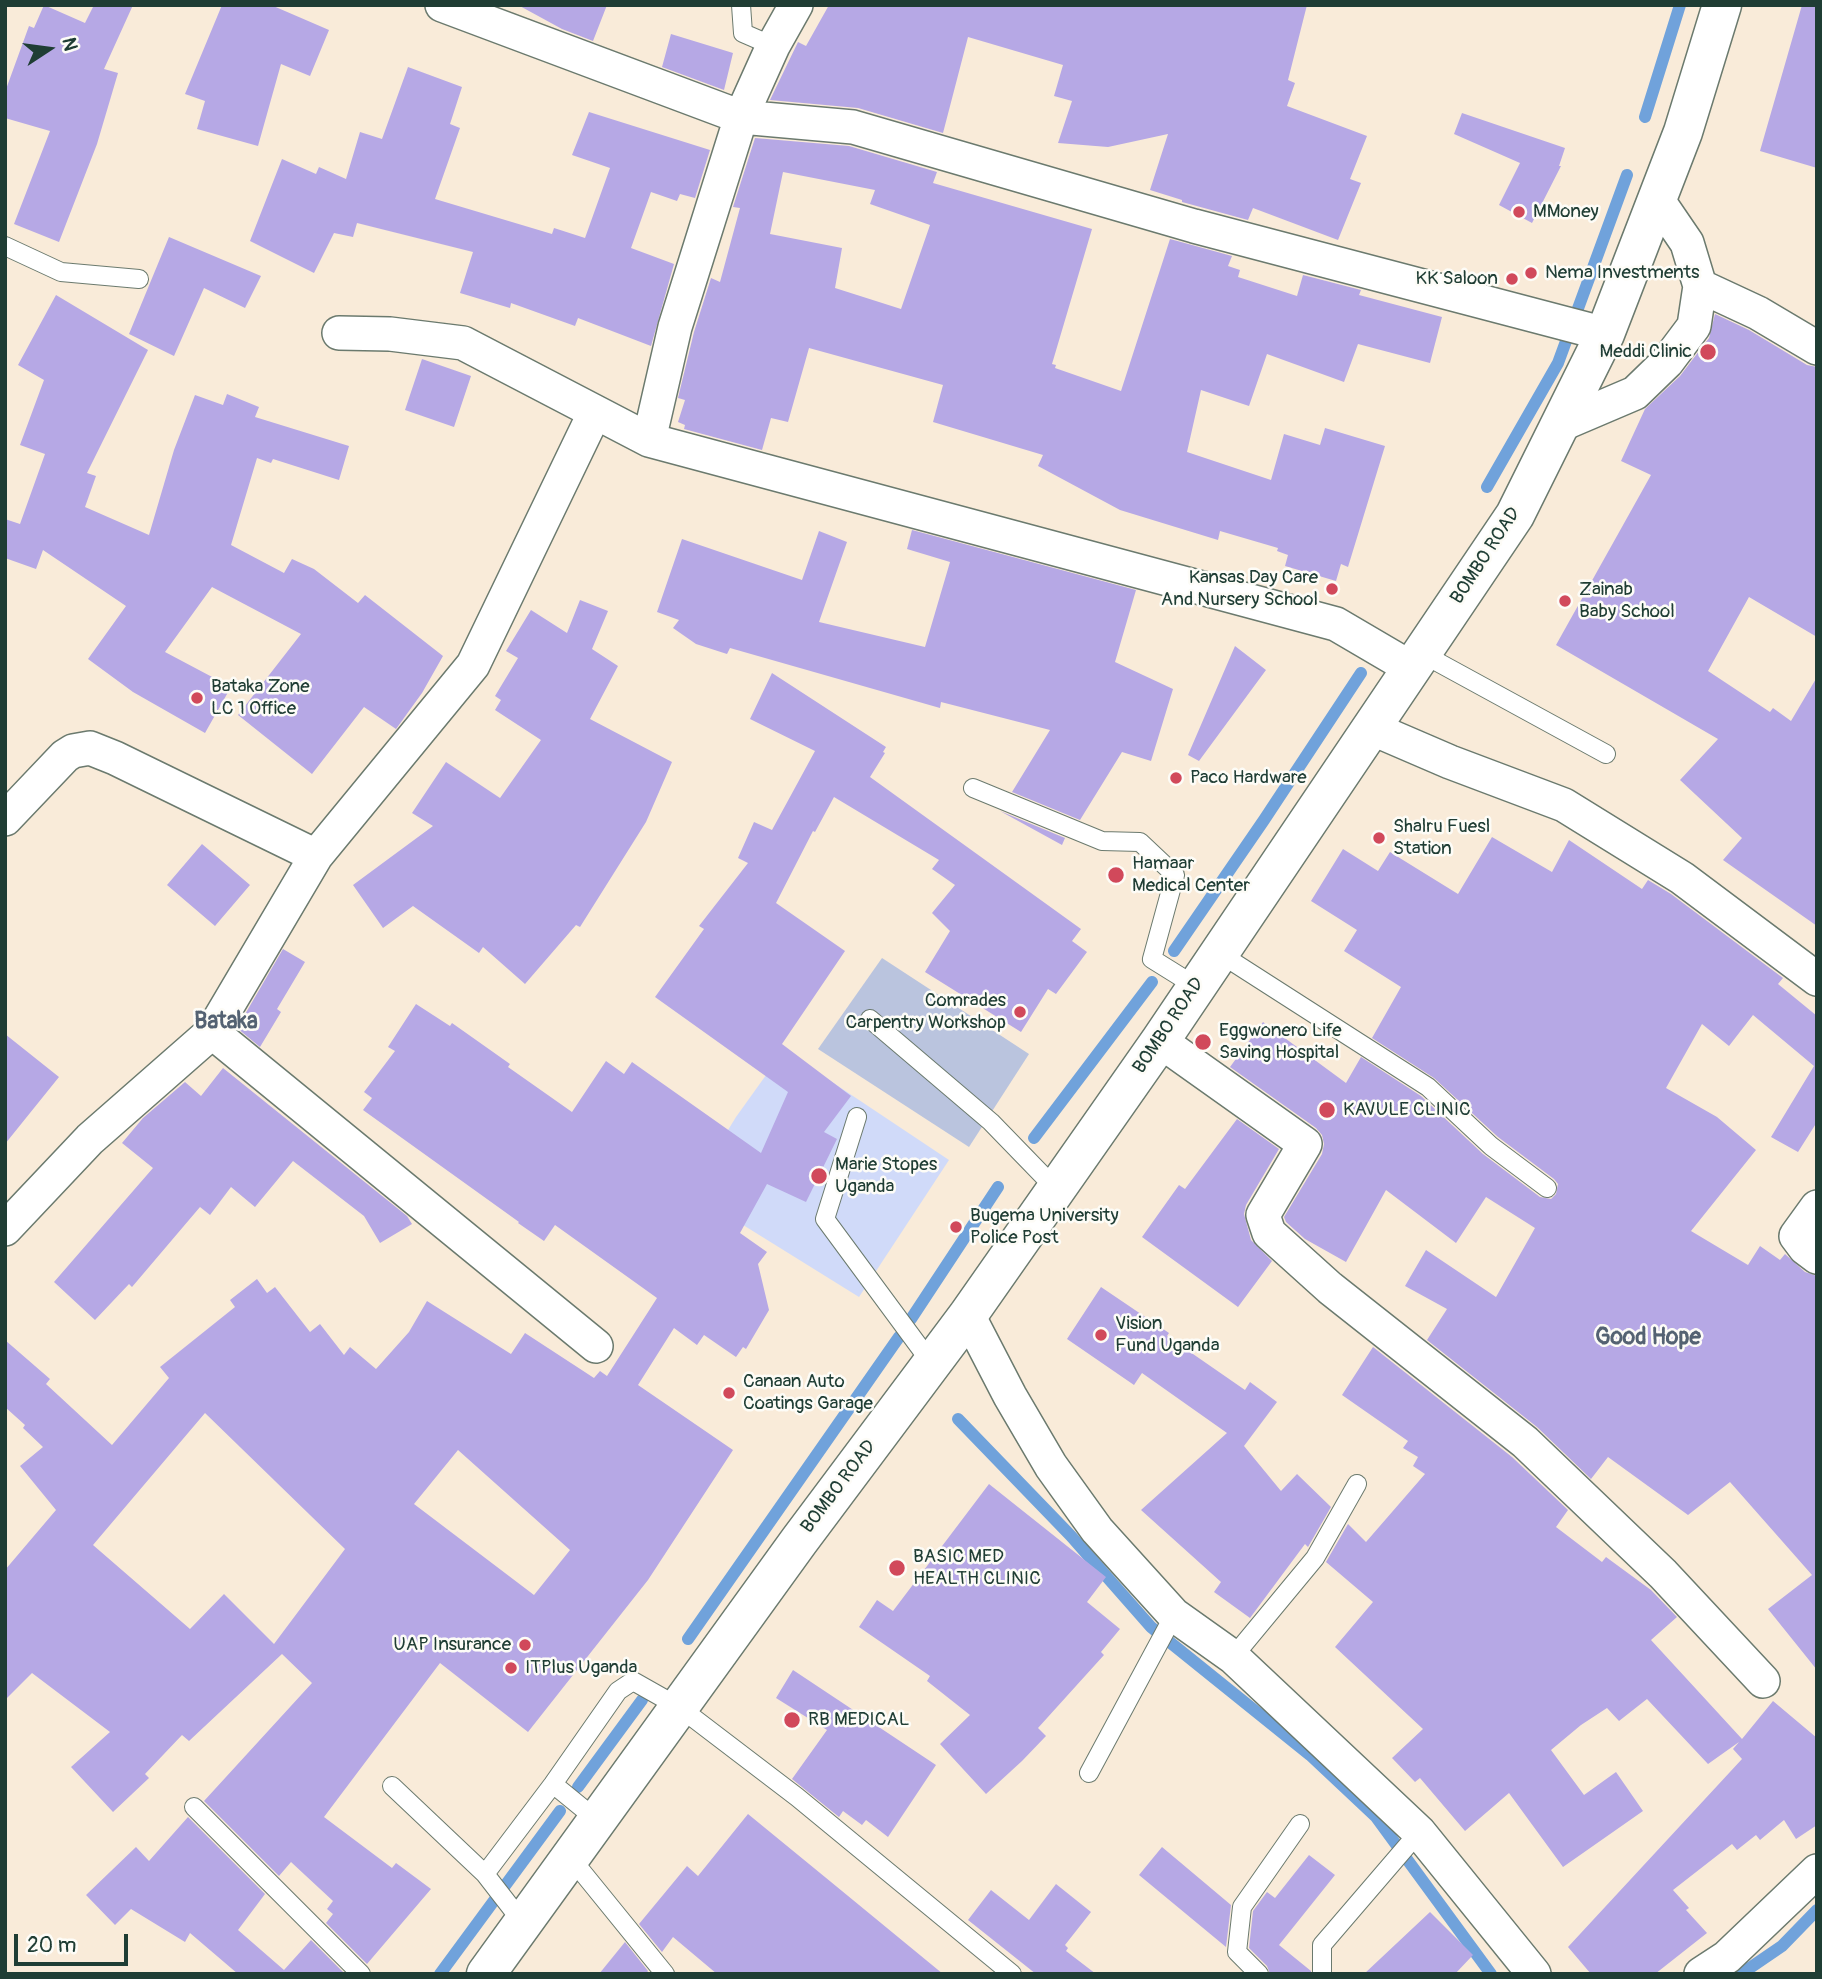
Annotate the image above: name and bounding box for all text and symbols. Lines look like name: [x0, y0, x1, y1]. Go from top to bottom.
north arrow: [14, 14, 84, 84]
text: N: [56, 35, 83, 53]
place label: MMoney: [1533, 201, 1599, 223]
marker: MMoney: [1511, 204, 1527, 220]
place label: Nema Investments: [1545, 262, 1700, 284]
marker: Nema Investments: [1523, 265, 1539, 281]
place label: KK Saloon: [1416, 268, 1498, 290]
marker: KK Saloon: [1504, 271, 1520, 287]
place label: Meddi Clinic: [1600, 341, 1692, 363]
marker: Meddi Clinic: [1698, 342, 1718, 362]
street label: BOMBO ROAD: [1446, 503, 1526, 609]
place label: Kansas Day Care And Nursery School: [1161, 567, 1318, 611]
place label: Zainab Baby School: [1579, 579, 1675, 623]
marker: Kansas Day Care And Nursery School: [1324, 581, 1340, 597]
marker: Zainab Baby School: [1557, 593, 1573, 609]
place label: Bataka Zone LC 1 Office: [211, 676, 310, 720]
marker: Bataka Zone LC 1 Office: [189, 690, 205, 706]
place label: Paco Hardware: [1190, 767, 1307, 789]
marker: Paco Hardware: [1168, 770, 1184, 786]
place label: Shalru Fuesl Station: [1393, 816, 1490, 860]
marker: Shalru Fuesl Station: [1371, 830, 1387, 846]
place label: Hamaar Medical Center: [1132, 853, 1250, 897]
marker: Hamaar Medical Center: [1106, 865, 1126, 885]
street label: BOMBO ROAD: [1129, 974, 1209, 1078]
place label: Comrades Carpentry Workshop: [846, 990, 1006, 1034]
marker: Comrades Carpentry Workshop: [1012, 1004, 1028, 1020]
district label: Bataka: [194, 1008, 258, 1036]
place label: Eggwonero Life Saving Hospital: [1219, 1020, 1342, 1064]
marker: Eggwonero Life Saving Hospital: [1193, 1032, 1213, 1052]
place label: KAVULE CLINIC: [1343, 1099, 1471, 1121]
marker: KAVULE CLINIC: [1317, 1100, 1337, 1120]
place label: Marie Stopes Uganda: [835, 1154, 937, 1198]
marker: Marie Stopes Uganda: [809, 1166, 829, 1186]
place label: Bugema University Police Post: [970, 1205, 1119, 1249]
marker: Bugema University Police Post: [948, 1219, 964, 1235]
place label: Vision Fund Uganda: [1115, 1313, 1219, 1357]
district label: Good Hope: [1595, 1324, 1701, 1352]
marker: Vision Fund Uganda: [1093, 1327, 1109, 1343]
place label: Canaan Auto Coatings Garage: [743, 1371, 873, 1415]
marker: Canaan Auto Coatings Garage: [721, 1385, 737, 1401]
street label: BOMBO ROAD: [797, 1436, 881, 1538]
place label: BASIC MED HEALTH CLINIC: [913, 1546, 1041, 1590]
marker: BASIC MED HEALTH CLINIC: [887, 1558, 907, 1578]
place label: UAP Insurance: [393, 1634, 511, 1656]
marker: UAP Insurance: [517, 1637, 533, 1653]
place label: ITPlus Uganda: [525, 1657, 637, 1679]
marker: ITPlus Uganda: [503, 1660, 519, 1676]
place label: RB MEDICAL: [808, 1709, 909, 1731]
marker: RB MEDICAL: [782, 1710, 802, 1730]
scale bar: [18, 1920, 131, 1964]
text: 20 m: [27, 1932, 76, 1959]

